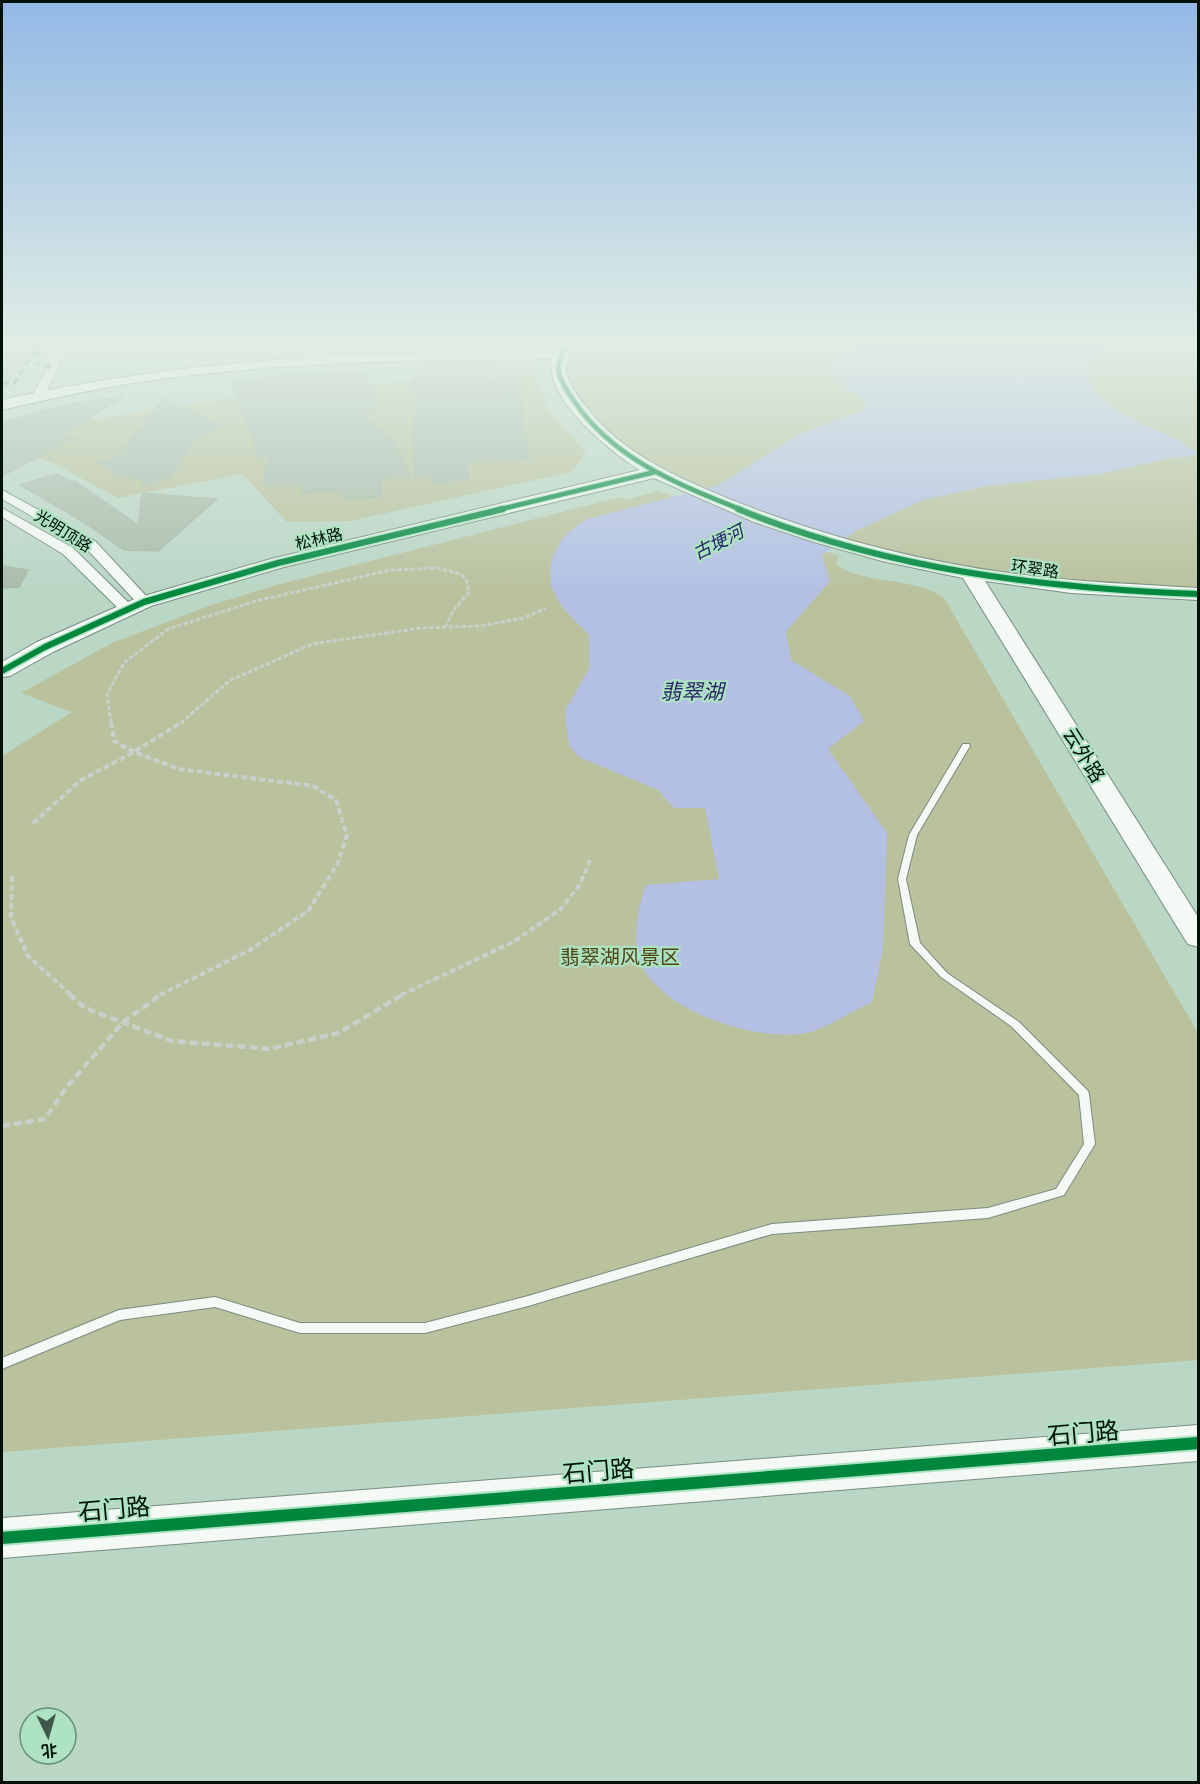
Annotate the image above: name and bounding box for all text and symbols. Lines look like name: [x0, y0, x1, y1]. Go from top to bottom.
street label: 光明顶路: [31, 506, 95, 556]
water label: 古埂河: [689, 519, 749, 564]
street label: 松林路: [293, 524, 345, 554]
street label: 环翠路: [1010, 556, 1060, 582]
water label: 翡翠湖: [661, 679, 726, 704]
street label: 云外路: [1058, 723, 1110, 787]
park label: 翡翠湖风景区: [560, 945, 680, 969]
street label: 石门路: [1046, 1415, 1120, 1451]
street label: 石门路: [561, 1453, 635, 1489]
street label: 石门路: [77, 1491, 151, 1527]
north arrow: [18, 1706, 78, 1766]
text: 北: [40, 1740, 58, 1761]

